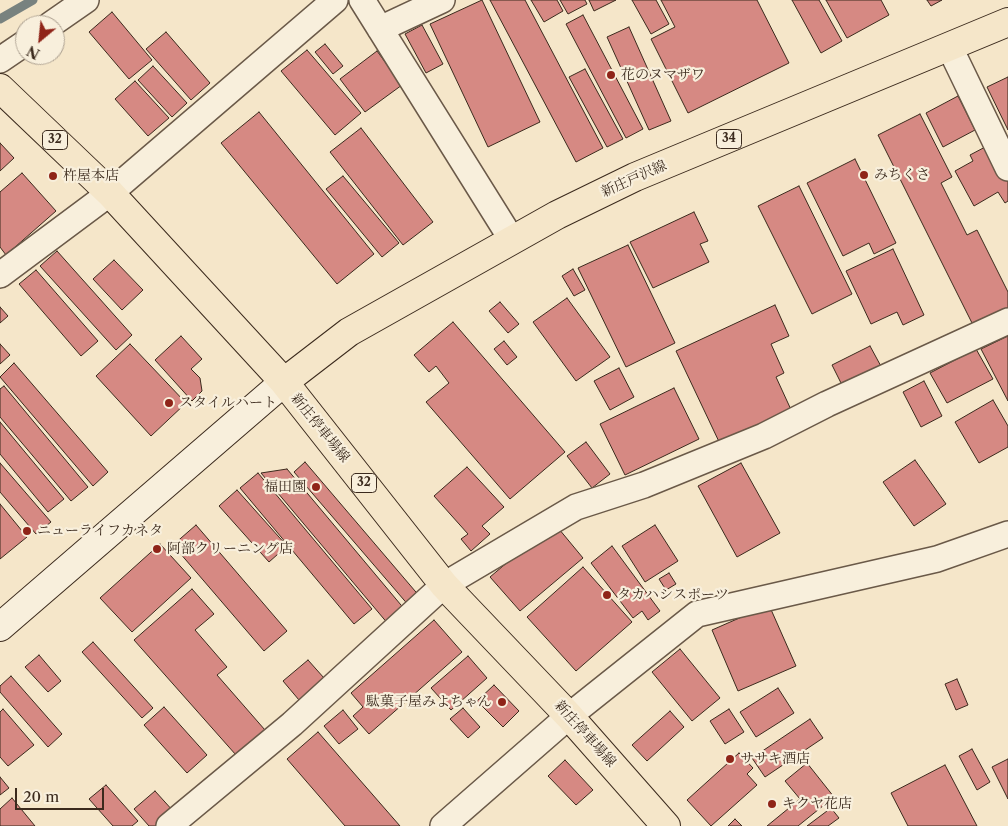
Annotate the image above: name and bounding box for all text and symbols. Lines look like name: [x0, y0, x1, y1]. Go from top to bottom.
north arrow: [15, 15, 65, 65]
text: N: [24, 42, 43, 63]
place label: 花のヌマザワ: [621, 67, 705, 83]
marker: 花のヌマザワ: [605, 69, 617, 81]
road number: 32: [42, 130, 68, 150]
road number: 34: [716, 130, 742, 148]
street label: 新庄戸沢線: [599, 157, 669, 201]
place label: みちくさ: [874, 167, 930, 183]
place label: 杵屋本店: [63, 168, 119, 184]
marker: みちくさ: [858, 169, 870, 181]
marker: 杵屋本店: [47, 170, 59, 182]
street label: 新庄停車場線: [287, 390, 353, 466]
place label: スタイルハート: [179, 395, 277, 411]
marker: スタイルハート: [163, 397, 175, 409]
road number: 32: [352, 473, 376, 492]
place label: 福田園: [264, 479, 306, 495]
marker: 福田園: [310, 481, 322, 493]
place label: ニューライフカネタ: [37, 523, 163, 539]
marker: ニューライフカネタ: [21, 525, 33, 537]
place label: 阿部クリーニング店: [167, 541, 293, 557]
marker: 阿部クリーニング店: [151, 543, 163, 555]
place label: タカハシスポーツ: [617, 587, 729, 603]
marker: タカハシスポーツ: [601, 589, 613, 601]
place label: 駄菓子屋みよちゃん: [366, 694, 492, 710]
marker: 駄菓子屋みよちゃん: [496, 696, 508, 708]
street label: 新庄停車場線: [551, 697, 619, 771]
place label: ササキ酒店: [740, 751, 810, 767]
marker: ササキ酒店: [724, 753, 736, 765]
scale bar: [18, 778, 106, 810]
text: 20 m: [23, 787, 59, 806]
place label: キクヤ花店: [782, 796, 852, 812]
marker: キクヤ花店: [766, 798, 778, 810]

